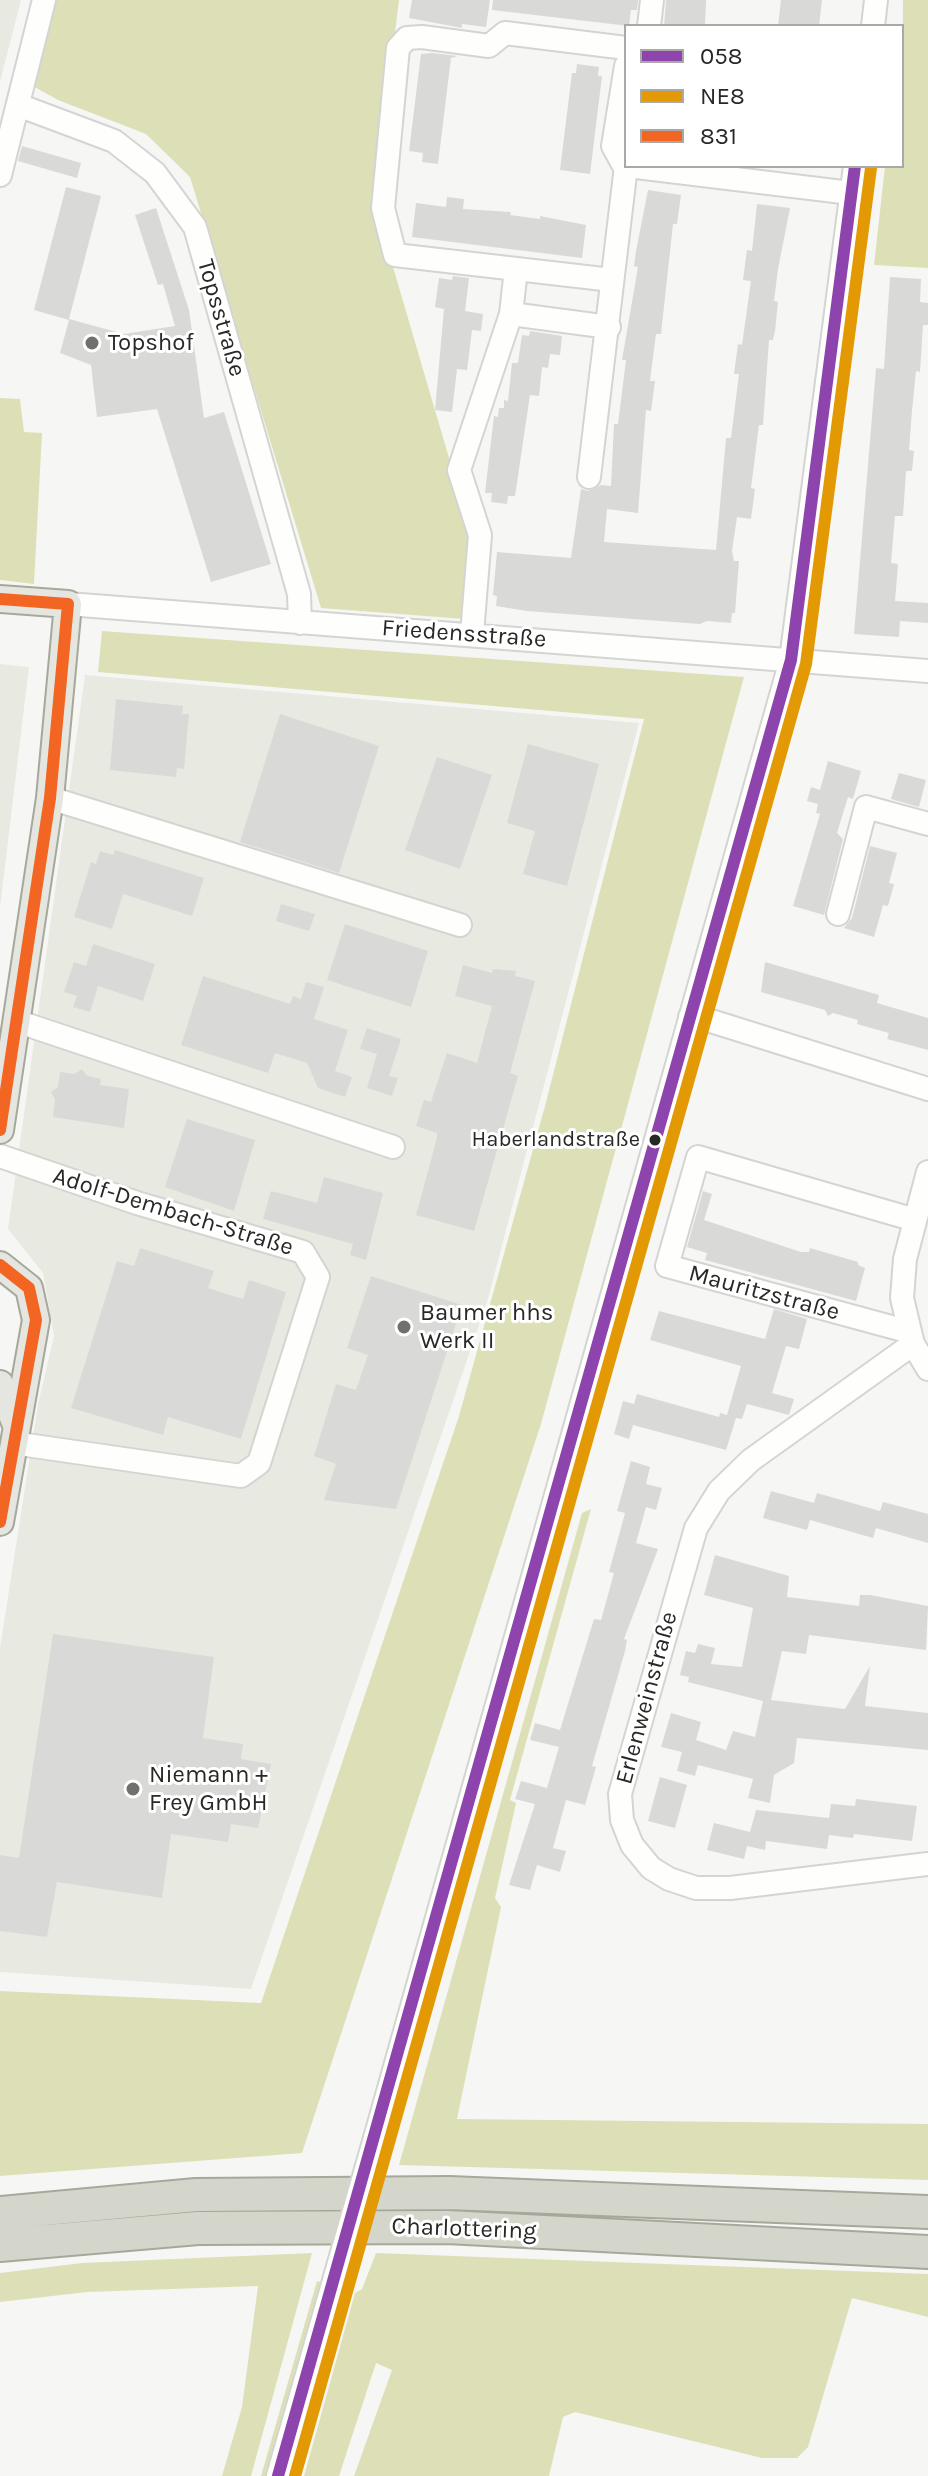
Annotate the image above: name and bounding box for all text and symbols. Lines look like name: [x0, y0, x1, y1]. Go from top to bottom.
legend: [624, 24, 904, 168]
text: 058: [700, 42, 743, 70]
text: NE8: [700, 82, 745, 110]
text: 831: [700, 122, 737, 150]
street label: Topsstraße: [191, 256, 251, 380]
place label: Topshof: [108, 329, 194, 357]
marker: Topshof: [83, 334, 101, 352]
street label: Friedensstraße: [381, 614, 547, 654]
place label: Haberlandstraße: [472, 1127, 640, 1153]
marker: Haberlandstraße: [647, 1132, 663, 1148]
street label: Adolf-Dembach-Straße: [49, 1162, 297, 1262]
street label: Mauritzstraße: [685, 1259, 843, 1327]
place label: Baumer hhs Werk II: [420, 1299, 553, 1355]
marker: Baumer hhs Werk II: [395, 1318, 413, 1336]
street label: Erlenweinstraße: [610, 1608, 684, 1788]
place label: Niemann + Frey GmbH: [149, 1761, 268, 1817]
marker: Niemann + Frey GmbH: [124, 1780, 142, 1798]
street label: Charlottering: [391, 2212, 537, 2246]

